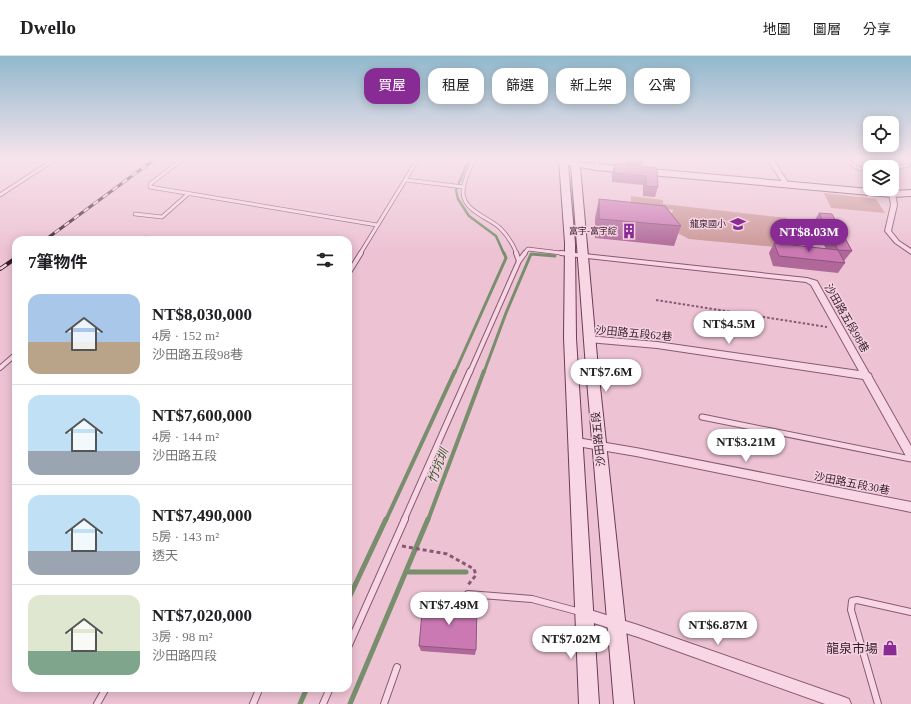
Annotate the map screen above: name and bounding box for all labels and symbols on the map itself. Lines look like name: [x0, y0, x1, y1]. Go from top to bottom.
school or university icon: 龍泉國小: [729, 215, 747, 233]
place label: 龍泉國小: [690, 218, 726, 229]
pin: NT$8.03M: [768, 219, 850, 253]
building icon: 富宇-富宇綻: [620, 222, 638, 240]
place label: 富宇-富宇綻: [569, 226, 617, 236]
street label: 沙田路五段98巷: [823, 282, 871, 354]
pin: NT$4.5M: [692, 311, 766, 345]
street label: 沙田路五段62巷: [595, 324, 673, 342]
pin: NT$7.6M: [569, 359, 643, 393]
street label: 沙田路五段: [589, 411, 607, 467]
pin: NT$3.21M: [705, 429, 787, 463]
water label: 竹坑圳: [425, 445, 452, 485]
street label: 沙田路五段30巷: [813, 470, 891, 496]
pin: NT$7.49M: [408, 592, 490, 626]
pin: NT$6.87M: [677, 612, 759, 646]
pin: NT$7.02M: [530, 626, 612, 660]
shop icon: 龍泉市場: [881, 639, 899, 657]
place label: 龍泉市場: [826, 641, 878, 656]

